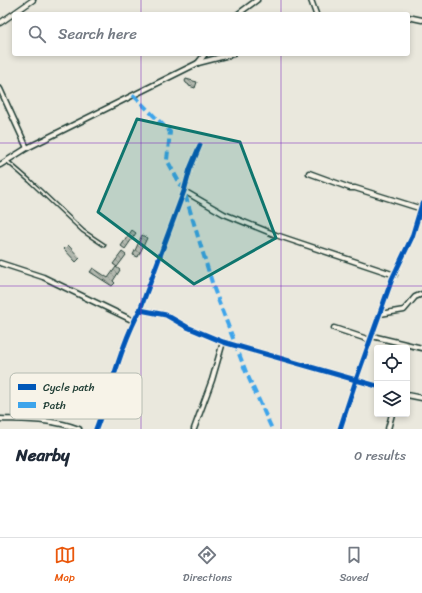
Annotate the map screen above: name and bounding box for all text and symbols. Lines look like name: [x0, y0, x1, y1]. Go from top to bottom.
search box: [12, 12, 410, 56]
text: Search here: [58, 21, 137, 47]
icon: search: [26, 23, 48, 45]
map controls: [374, 345, 410, 417]
button: locate: [374, 345, 410, 381]
legend: [10, 373, 142, 419]
text: Cycle path: [43, 378, 95, 397]
button: layers: [374, 381, 410, 417]
text: Path: [43, 396, 66, 415]
text: Nearby: [16, 440, 70, 470]
text: 0 results: [354, 444, 406, 467]
tab: Map: [54, 544, 76, 587]
tab: Directions: [183, 544, 232, 587]
tab: Saved: [339, 544, 368, 587]

